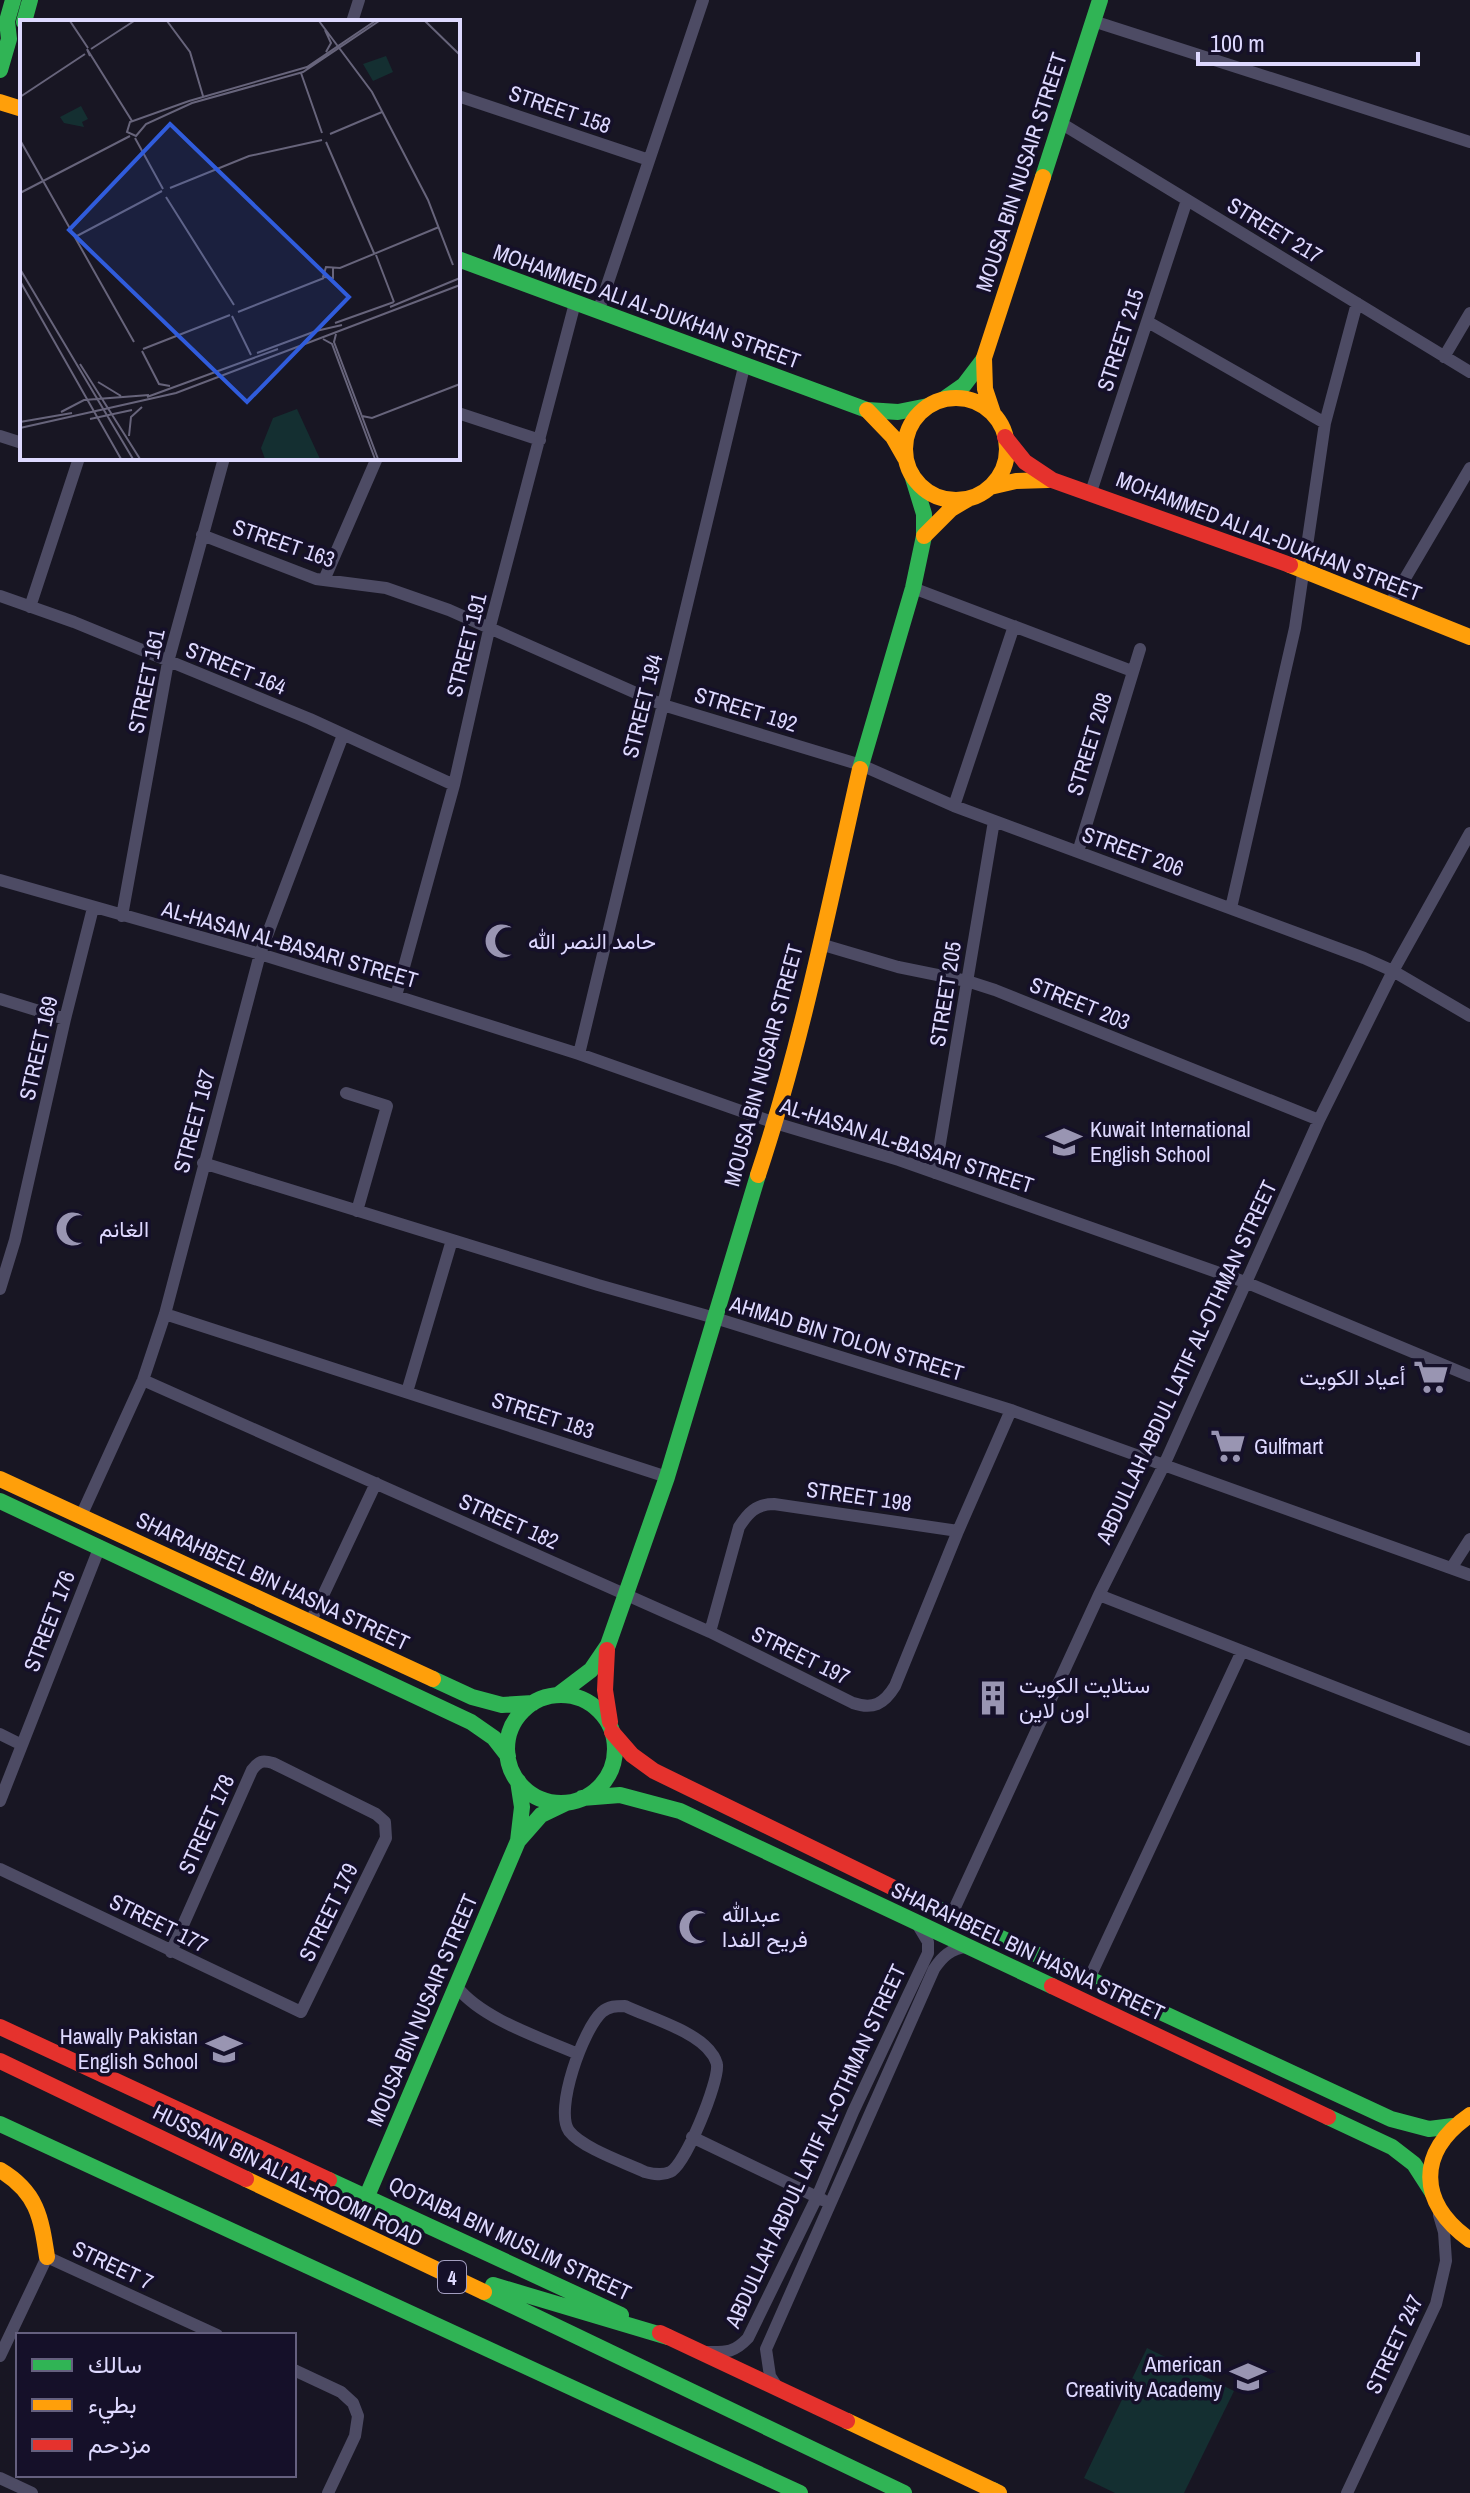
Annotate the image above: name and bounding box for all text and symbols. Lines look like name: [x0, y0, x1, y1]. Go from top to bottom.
scale bar: [1198, 16, 1418, 66]
inset map: [20, 20, 460, 460]
text: 100 m: [1210, 27, 1265, 59]
street label: MOUSA BIN NUSAIR STREET: [968, 49, 1074, 295]
street label: STREET 158: [505, 78, 615, 140]
street label: STREET 217: [1222, 190, 1328, 270]
street label: MOHAMMED ALI AL-DUKHAN STREET: [489, 236, 805, 376]
street label: STREET 215: [1089, 285, 1151, 395]
street label: MOHAMMED ALI AL-DUKHAN STREET: [1112, 464, 1426, 608]
street label: STREET 163: [229, 512, 339, 574]
street label: STREET 191: [439, 590, 493, 700]
street label: STREET 161: [120, 626, 172, 736]
street label: STREET 164: [181, 634, 291, 702]
street label: STREET 194: [615, 651, 669, 761]
street label: STREET 192: [691, 679, 801, 739]
street label: STREET 208: [1059, 689, 1119, 799]
street label: STREET 206: [1078, 819, 1188, 883]
street label: AL-HASAN AL-BASARI STREET: [158, 893, 421, 995]
mosque icon: حامد النصر الله: [483, 922, 521, 960]
place label: حامد النصر الله: [528, 926, 656, 956]
street label: STREET 205: [922, 939, 968, 1049]
street label: MOUSA BIN NUSAIR STREET: [716, 941, 810, 1189]
street label: STREET 203: [1025, 969, 1135, 1037]
street label: STREET 169: [11, 993, 65, 1103]
street label: STREET 167: [166, 1066, 222, 1176]
street label: AL-HASAN AL-BASARI STREET: [776, 1090, 1038, 1200]
place label: Kuwait International English School: [1090, 1114, 1250, 1169]
school or university icon: Kuwait International English School: [1045, 1123, 1083, 1161]
street label: ABDULLAH ABDUL LATIF AL-OTHMAN STREET: [1088, 1175, 1284, 1550]
mosque icon: الغانم: [54, 1210, 92, 1248]
place label: الغانم: [99, 1214, 149, 1244]
street label: AHMAD BIN TOLON STREET: [725, 1288, 968, 1388]
supermarket icon: أعياد الكويت: [1412, 1358, 1450, 1396]
place label: أعياد الكويت: [1299, 1362, 1405, 1392]
street label: STREET 183: [488, 1384, 598, 1446]
supermarket icon: Gulfmart: [1209, 1427, 1247, 1465]
place label: Gulfmart: [1254, 1431, 1323, 1461]
street label: STREET 198: [804, 1474, 914, 1518]
street label: STREET 182: [454, 1486, 564, 1556]
street label: SHARAHBEEL BIN HASNA STREET: [132, 1504, 414, 1658]
street label: STREET 176: [16, 1566, 82, 1676]
street label: STREET 197: [747, 1618, 855, 1692]
place label: ستلايت الكويت اون لاين: [1019, 1670, 1150, 1725]
building icon: ستلايت الكويت اون لاين: [974, 1679, 1012, 1717]
street label: STREET 178: [171, 1769, 241, 1879]
street label: STREET 179: [291, 1858, 365, 1966]
street label: SHARAHBEEL BIN HASNA STREET: [887, 1874, 1169, 2028]
street label: STREET 177: [105, 1886, 213, 1960]
street label: MOUSA BIN NUSAIR STREET: [359, 1889, 485, 2131]
place label: عبدالله فريح الفدا: [722, 1899, 808, 1954]
mosque icon: عبدالله فريح الفدا: [677, 1908, 715, 1946]
street label: ABDULLAH ABDUL LATIF AL-OTHMAN STREET: [717, 1959, 913, 2334]
place label: Hawally Pakistan English School: [60, 2021, 198, 2076]
school or university icon: Hawally Pakistan English School: [205, 2030, 243, 2068]
street label: HUSSAIN BIN ALI AL-ROOMI ROAD: [148, 2096, 428, 2254]
street label: QOTAIBA BIN MUSLIM STREET: [384, 2169, 636, 2307]
street label: STREET 7: [68, 2233, 158, 2297]
road number: 4: [438, 2261, 466, 2293]
street label: STREET 247: [1358, 2290, 1430, 2398]
legend: [16, 2333, 296, 2477]
text: سالك: [88, 2348, 142, 2380]
place label: American Creativity Academy: [1066, 2349, 1222, 2404]
school or university icon: American Creativity Academy: [1229, 2358, 1267, 2396]
text: بطيء: [88, 2388, 137, 2424]
text: مزدحم: [88, 2428, 151, 2461]

